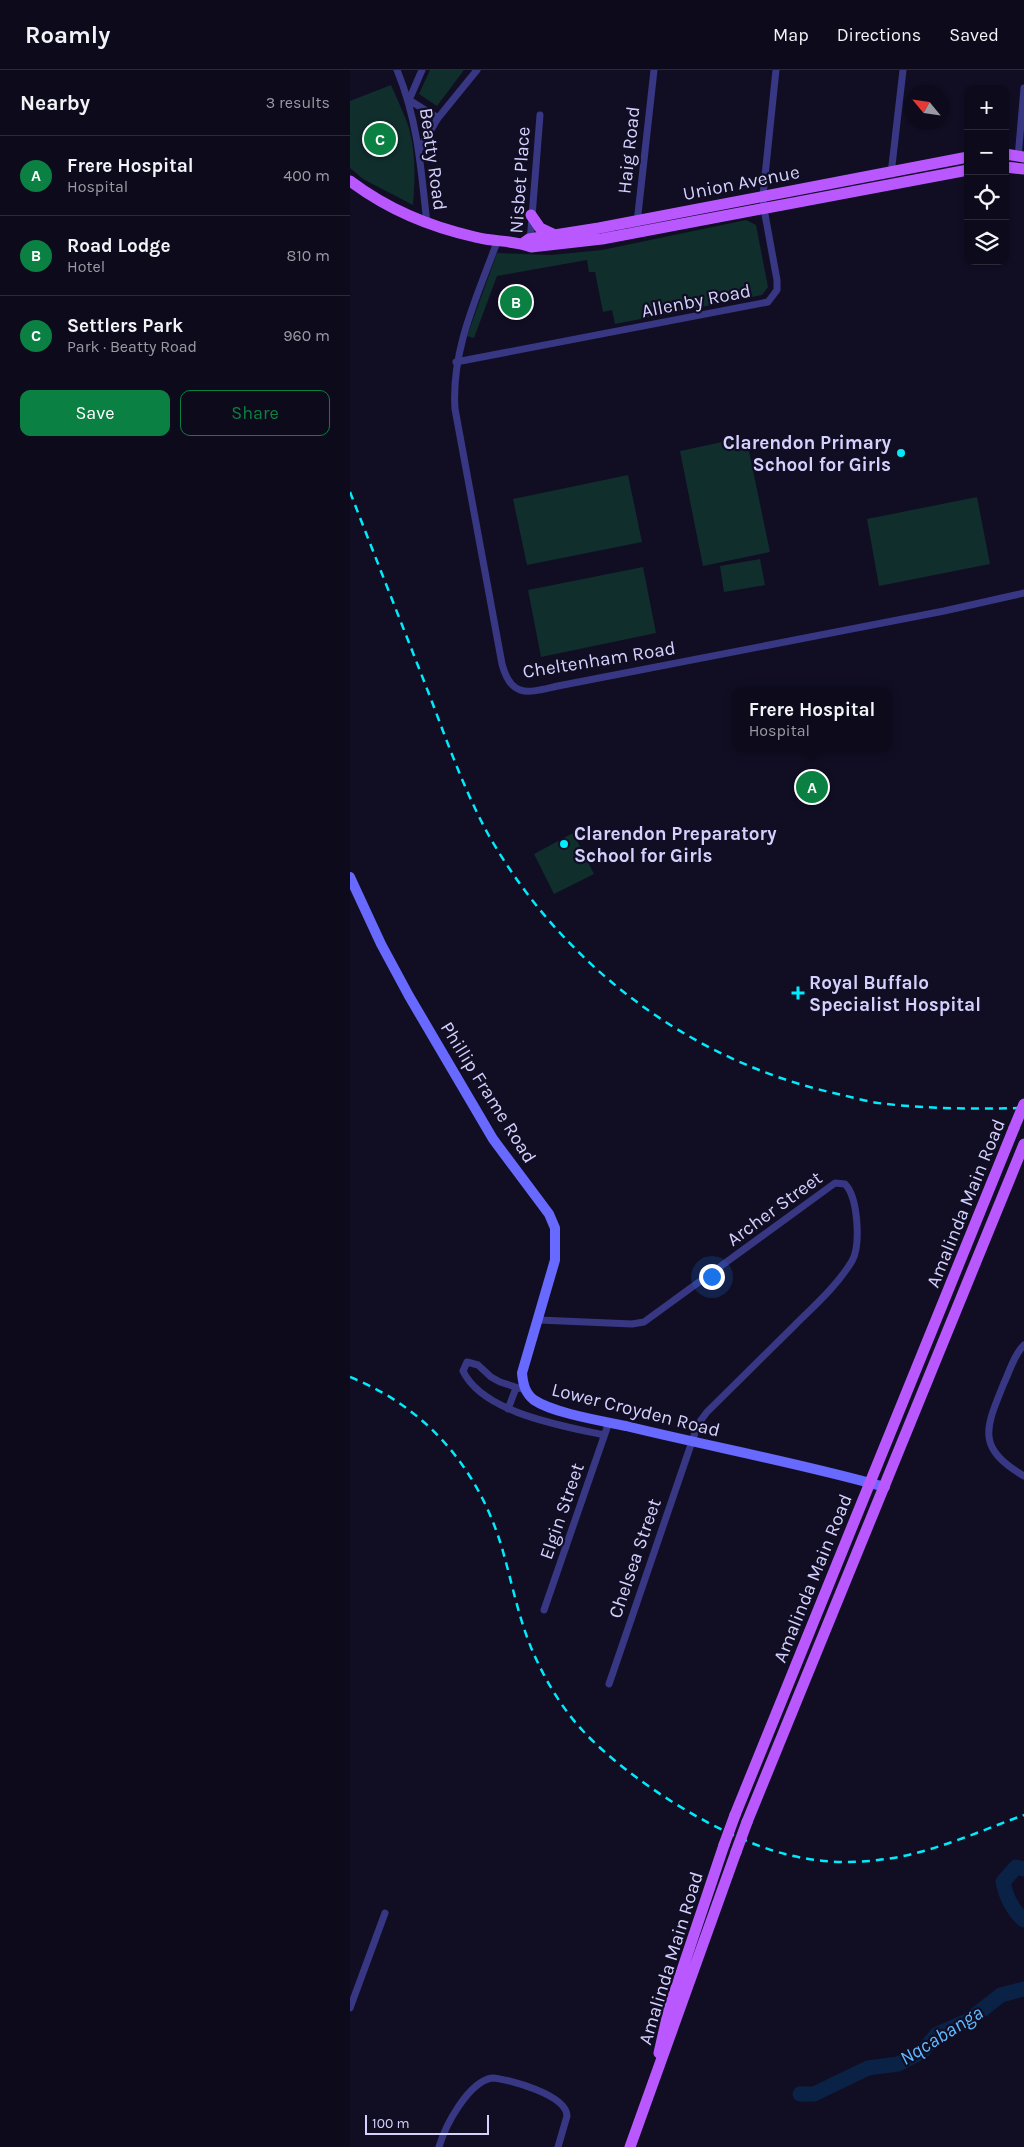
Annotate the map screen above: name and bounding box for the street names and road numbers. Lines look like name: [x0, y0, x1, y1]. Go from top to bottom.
street label: Haig Road: [613, 105, 645, 195]
street label: Beatty Road: [415, 106, 451, 212]
street label: Nisbet Place: [505, 126, 535, 234]
street label: Union Avenue: [681, 161, 801, 205]
street label: Allenby Road: [640, 280, 753, 322]
street label: Cheltenham Road: [521, 637, 677, 683]
street label: Phillip Frame Road: [436, 1018, 541, 1167]
street label: Amalinda Main Road: [922, 1116, 1010, 1291]
street label: Archer Street: [723, 1167, 827, 1251]
street label: Lower Croyden Road: [549, 1378, 722, 1442]
street label: Elgin Street: [535, 1460, 589, 1562]
street label: Amalinda Main Road: [769, 1491, 857, 1666]
street label: Chelsea Street: [604, 1496, 666, 1621]
street label: Amalinda Main Road: [634, 1869, 708, 2047]

